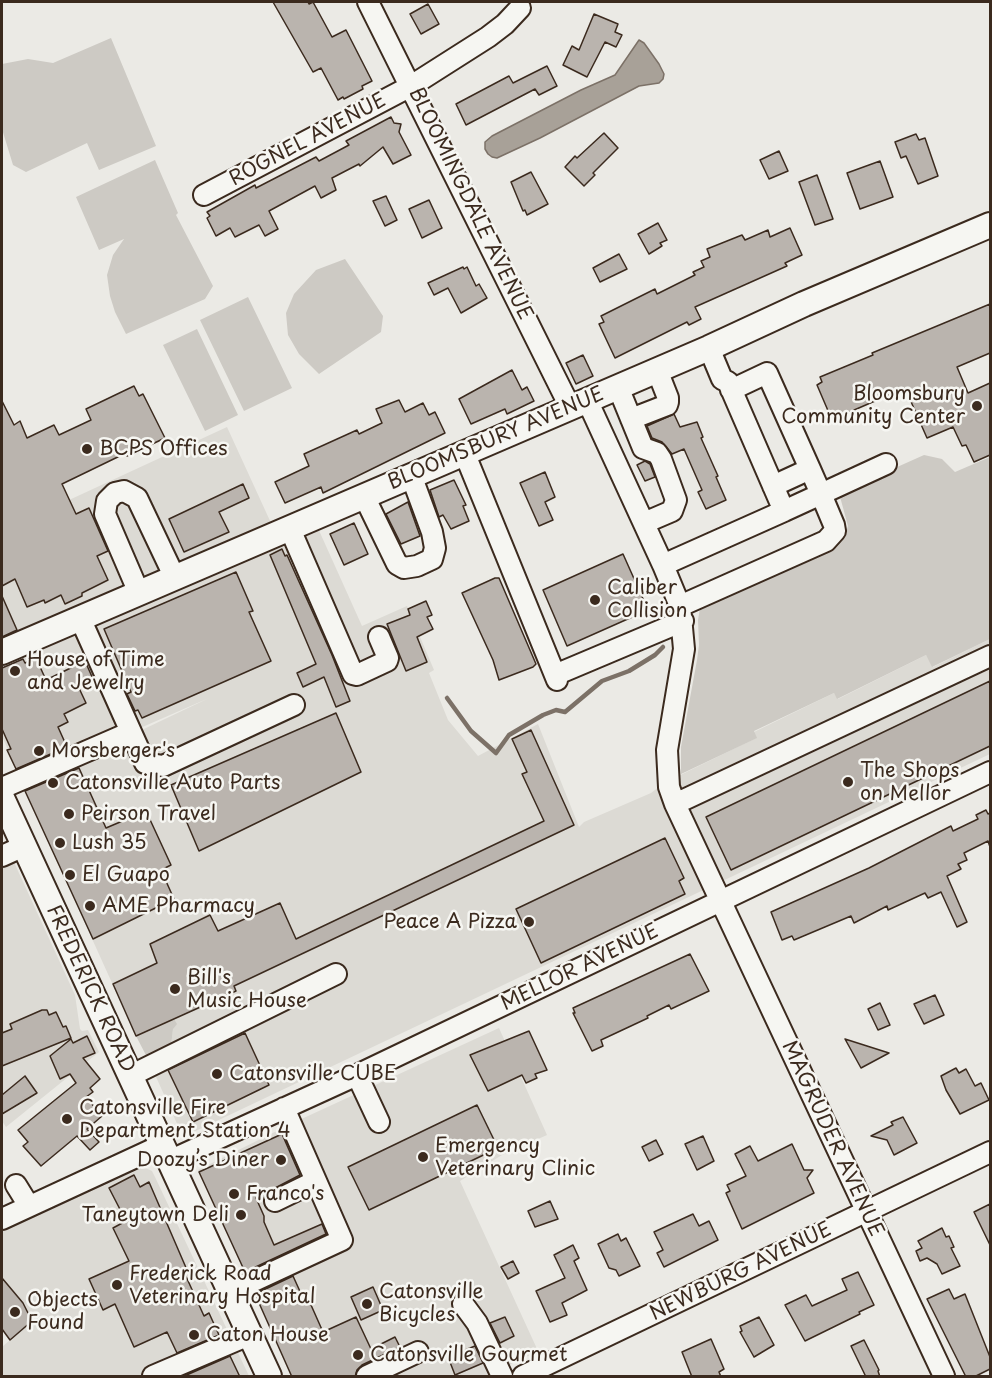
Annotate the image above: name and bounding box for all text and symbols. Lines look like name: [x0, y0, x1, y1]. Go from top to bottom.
street label: BLOOMINGDALE AVENUE: [403, 84, 537, 324]
street label: ROGNEL AVENUE: [226, 89, 390, 191]
place label: Bloomsbury Community Center: [781, 382, 965, 429]
street label: BLOOMSBURY AVENUE: [384, 383, 608, 495]
marker: Bloomsbury Community Center: [970, 399, 984, 413]
place label: BCPS Offices: [99, 437, 228, 461]
marker: BCPS Offices: [80, 442, 94, 456]
place label: Caliber Collision: [607, 576, 687, 623]
marker: Caliber Collision: [588, 593, 602, 607]
place label: House of Time and Jewelry: [27, 648, 165, 695]
marker: House of Time and Jewelry: [8, 664, 22, 678]
place label: Morsberger's: [51, 739, 175, 763]
marker: Morsberger's: [32, 744, 46, 758]
place label: The Shops on Mellor: [860, 759, 959, 806]
place label: Catonsville Auto Parts: [65, 771, 280, 795]
marker: The Shops on Mellor: [841, 775, 855, 789]
marker: Catonsville Auto Parts: [46, 776, 60, 790]
place label: Peirson Travel: [81, 802, 216, 826]
marker: Peirson Travel: [62, 807, 76, 821]
place label: Lush 35: [72, 831, 147, 855]
marker: Lush 35: [53, 836, 67, 850]
place label: El Guapo: [82, 863, 170, 887]
marker: El Guapo: [63, 868, 77, 882]
place label: AME Pharmacy: [102, 894, 255, 918]
marker: AME Pharmacy: [83, 899, 97, 913]
street label: FREDERICK ROAD: [41, 901, 139, 1077]
place label: Peace A Pizza: [383, 910, 517, 934]
marker: Peace A Pizza: [522, 915, 536, 929]
street label: MELLOR AVENUE: [497, 919, 663, 1017]
place label: Bill's Music House: [187, 966, 307, 1013]
marker: Bill's Music House: [168, 982, 182, 996]
street label: MAGRUDER AVENUE: [776, 1037, 888, 1241]
place label: Catonsville CUBE: [229, 1062, 396, 1086]
marker: Catonsville CUBE: [210, 1067, 224, 1081]
place label: Catonsville Fire Department Station 4: [79, 1096, 291, 1143]
marker: Catonsville Fire Department Station 4: [60, 1112, 74, 1126]
place label: Emergency Veterinary Clinic: [435, 1134, 595, 1181]
place label: Doozy’s Diner: [137, 1148, 269, 1172]
marker: Emergency Veterinary Clinic: [416, 1150, 430, 1164]
marker: Doozy’s Diner: [274, 1153, 288, 1167]
place label: Franco's: [246, 1182, 324, 1206]
marker: Franco's: [227, 1187, 241, 1201]
place label: Taneytown Deli: [82, 1203, 229, 1227]
marker: Taneytown Deli: [234, 1208, 248, 1222]
street label: NEWBURG AVENUE: [646, 1218, 836, 1326]
place label: Frederick Road Veterinary Hospital: [129, 1262, 315, 1309]
marker: Frederick Road Veterinary Hospital: [110, 1278, 124, 1292]
place label: Catonsville Bicycles: [379, 1280, 483, 1327]
place label: Objects Found: [27, 1288, 98, 1335]
marker: Catonsville Bicycles: [360, 1297, 374, 1311]
marker: Objects Found: [8, 1305, 22, 1319]
place label: Caton House: [206, 1323, 329, 1347]
marker: Caton House: [187, 1328, 201, 1342]
place label: Catonsville Gourmet: [370, 1343, 567, 1367]
marker: Catonsville Gourmet: [351, 1348, 365, 1362]

